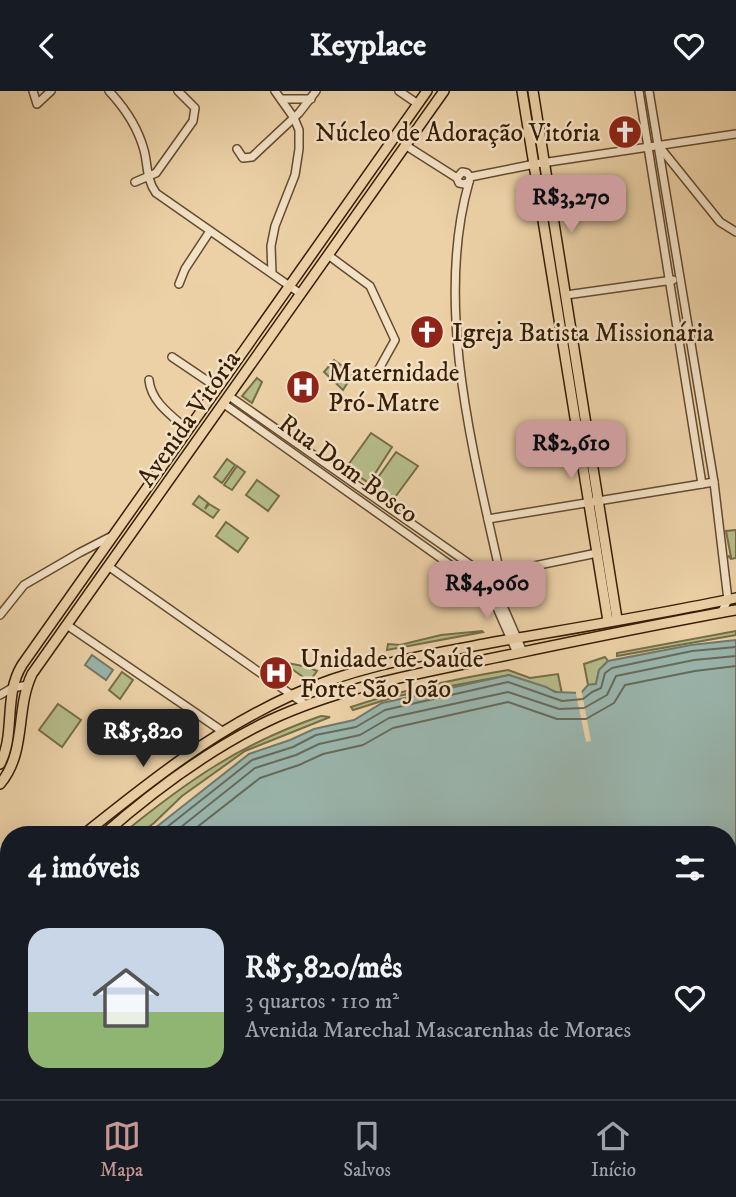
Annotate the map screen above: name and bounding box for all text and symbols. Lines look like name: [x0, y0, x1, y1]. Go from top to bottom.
text: Keyplace: [310, 26, 426, 66]
icon: back: [28, 27, 66, 65]
icon: heart: [670, 27, 708, 65]
church icon: Núcleo de Adoração Vitória: [606, 113, 644, 151]
place label: Núcleo de Adoração Vitória: [315, 117, 600, 150]
pin: R$3,270: [506, 176, 636, 235]
text: R$3,270: [532, 183, 610, 212]
church icon: Igreja Batista Missionária: [408, 313, 446, 351]
place label: Igreja Batista Missionária: [452, 317, 714, 350]
street label: Avenida Vitória: [130, 344, 248, 494]
place label: Maternidade Pró-Matre: [328, 357, 460, 420]
hospital icon: Maternidade Pró-Matre: [284, 368, 322, 406]
street label: Rua Dom Bosco: [272, 407, 425, 531]
pin: R$2,610: [506, 421, 636, 481]
text: R$2,610: [532, 429, 610, 458]
pin: R$4,060: [422, 561, 552, 621]
text: R$4,060: [445, 569, 529, 598]
place label: Unidade de Saúde Forte São João: [300, 643, 483, 706]
hospital icon: Unidade de Saúde Forte São João: [257, 654, 295, 692]
pin: R$5,820: [78, 709, 208, 769]
text: R$5,820: [103, 717, 183, 746]
icon: filters: [671, 849, 709, 887]
text: 4 imóveis: [28, 850, 140, 887]
text: R$5,820/mês: [245, 950, 402, 987]
icon: home: [84, 956, 168, 1040]
icon: heart: [671, 979, 709, 1017]
text: 3 quartos · 110 m²: [245, 987, 399, 1016]
text: Avenida Marechal Mascarenhas de Moraes: [245, 1016, 631, 1045]
tab: Mapa: [100, 1117, 143, 1182]
tab: Salvos: [343, 1117, 391, 1182]
tab: Início: [591, 1117, 636, 1182]

